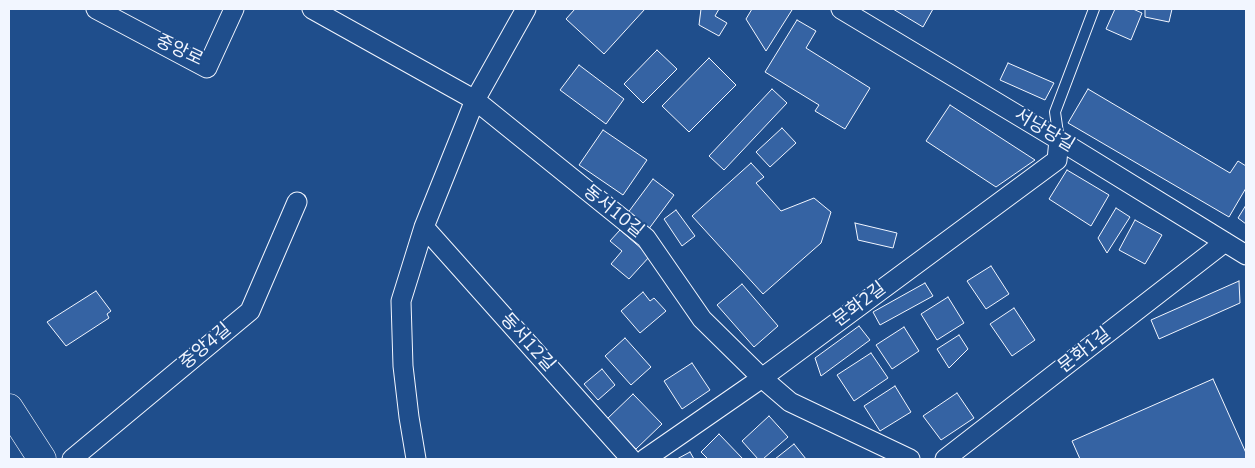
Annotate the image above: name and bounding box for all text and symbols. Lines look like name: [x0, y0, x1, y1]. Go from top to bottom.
street label: 중앙로: [152, 31, 206, 71]
street label: 서낭당길: [1010, 105, 1078, 157]
street label: 동서10길: [579, 181, 647, 243]
street label: 문화2길: [829, 278, 891, 332]
street label: 동서12길: [495, 309, 559, 377]
street label: 중앙4길: [176, 319, 236, 375]
street label: 문화1길: [1055, 324, 1115, 378]

